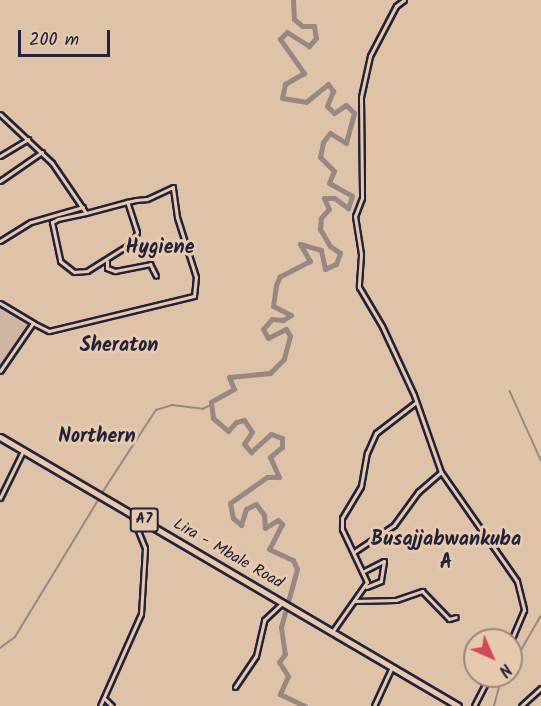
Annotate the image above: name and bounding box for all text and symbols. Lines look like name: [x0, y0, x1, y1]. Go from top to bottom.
scale bar: [21, 18, 112, 56]
text: 200 m: [29, 26, 79, 55]
district label: Hygiene: [126, 236, 194, 260]
district label: Sheraton: [80, 334, 158, 358]
district label: Northern: [58, 425, 136, 449]
road number: A7: [129, 508, 159, 532]
street label: Lira - Mbale Road: [170, 515, 286, 593]
district label: Busajjabwankuba A: [371, 528, 521, 575]
north arrow: [463, 628, 523, 688]
text: N: [492, 657, 517, 682]

